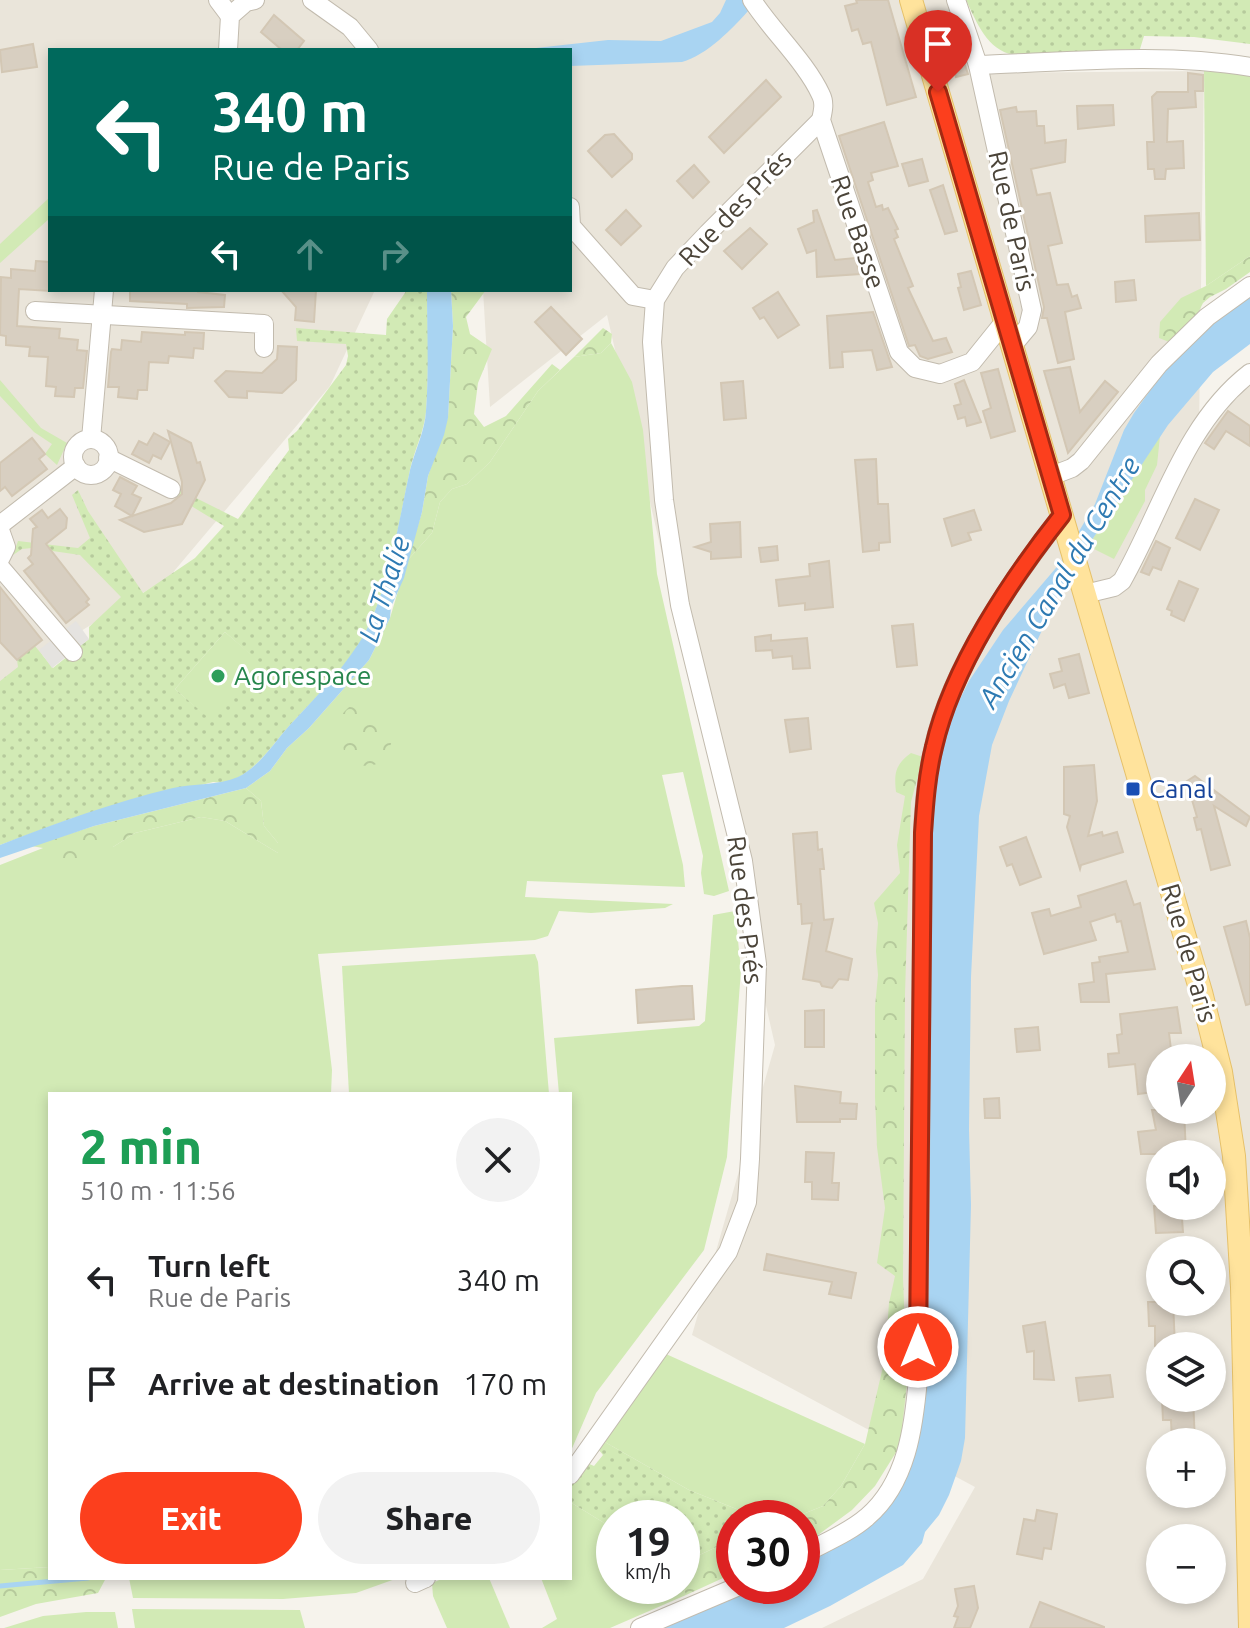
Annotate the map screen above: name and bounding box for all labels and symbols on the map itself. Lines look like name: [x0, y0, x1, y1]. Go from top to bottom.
pin: [904, 10, 972, 92]
street label: Rue des Prés: [672, 144, 797, 271]
street label: Rue de Paris: [983, 148, 1042, 294]
street label: Rue Basse: [826, 171, 891, 292]
water label: Ancien Canal du Centre: [970, 451, 1146, 714]
water label: La Thalie: [352, 532, 415, 646]
place label: Agorespace: [234, 661, 371, 690]
marker: Agorespace: [209, 667, 227, 685]
place label: Canal: [1149, 774, 1214, 803]
marker: Canal: [1124, 780, 1142, 798]
street label: Rue des Prés: [722, 834, 769, 986]
street label: Rue de Paris: [1156, 880, 1223, 1026]
north arrow: [1146, 1044, 1226, 1124]
position arrow: [876, 1305, 960, 1389]
speed limit sign: 30: [716, 1500, 820, 1604]

